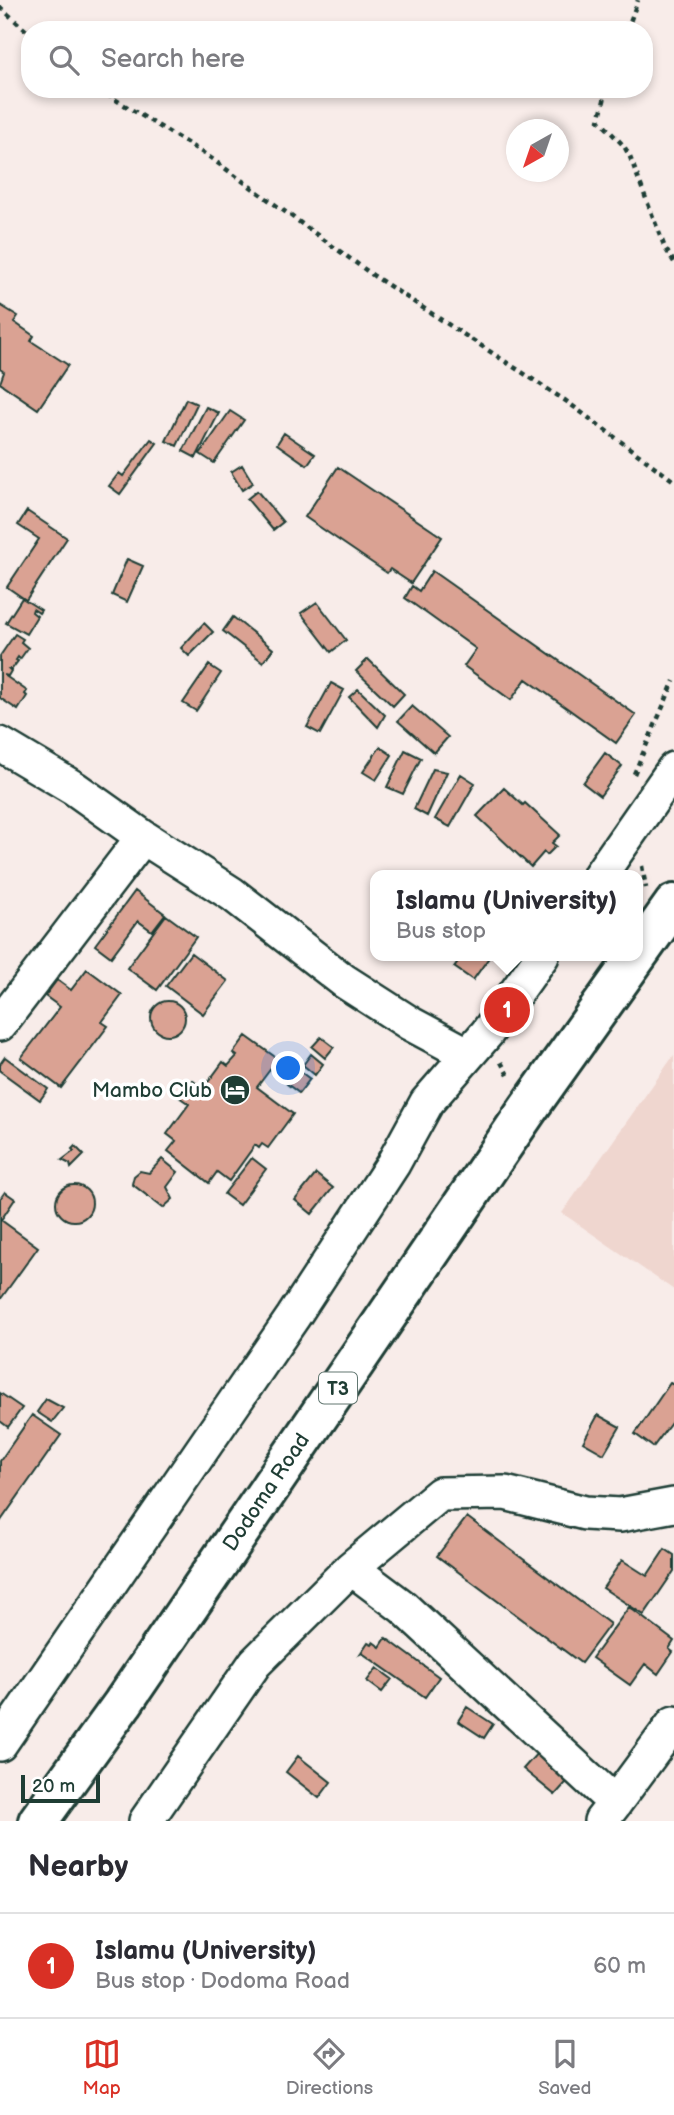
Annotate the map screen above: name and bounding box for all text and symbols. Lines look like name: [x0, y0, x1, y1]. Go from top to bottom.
search box: [21, 21, 653, 98]
icon: search: [45, 41, 83, 79]
text: Search here: [101, 44, 245, 75]
north arrow: [506, 119, 569, 182]
popup: [370, 870, 643, 961]
text: Islamu (University): [396, 886, 617, 917]
text: Bus stop: [396, 917, 486, 945]
pin: 1: [484, 984, 530, 1036]
your location: [271, 1051, 305, 1085]
hotel icon: Mambo Club: [218, 1073, 252, 1107]
place label: Mambo Club: [92, 1078, 212, 1103]
road number: T3: [319, 1372, 357, 1404]
street label: Dodoma Road: [218, 1429, 315, 1556]
scale bar: [21, 1772, 100, 1804]
text: 20 m: [32, 1775, 75, 1798]
text: Nearby: [28, 1849, 128, 1885]
text: Islamu (University): [95, 1936, 316, 1967]
text: 1: [46, 1952, 56, 1980]
text: 60 m: [593, 1952, 646, 1980]
text: Bus stop · Dodoma Road: [95, 1967, 350, 1995]
tab: Map: [83, 2035, 121, 2100]
tab: Directions: [286, 2035, 373, 2100]
tab: Saved: [538, 2035, 591, 2100]

